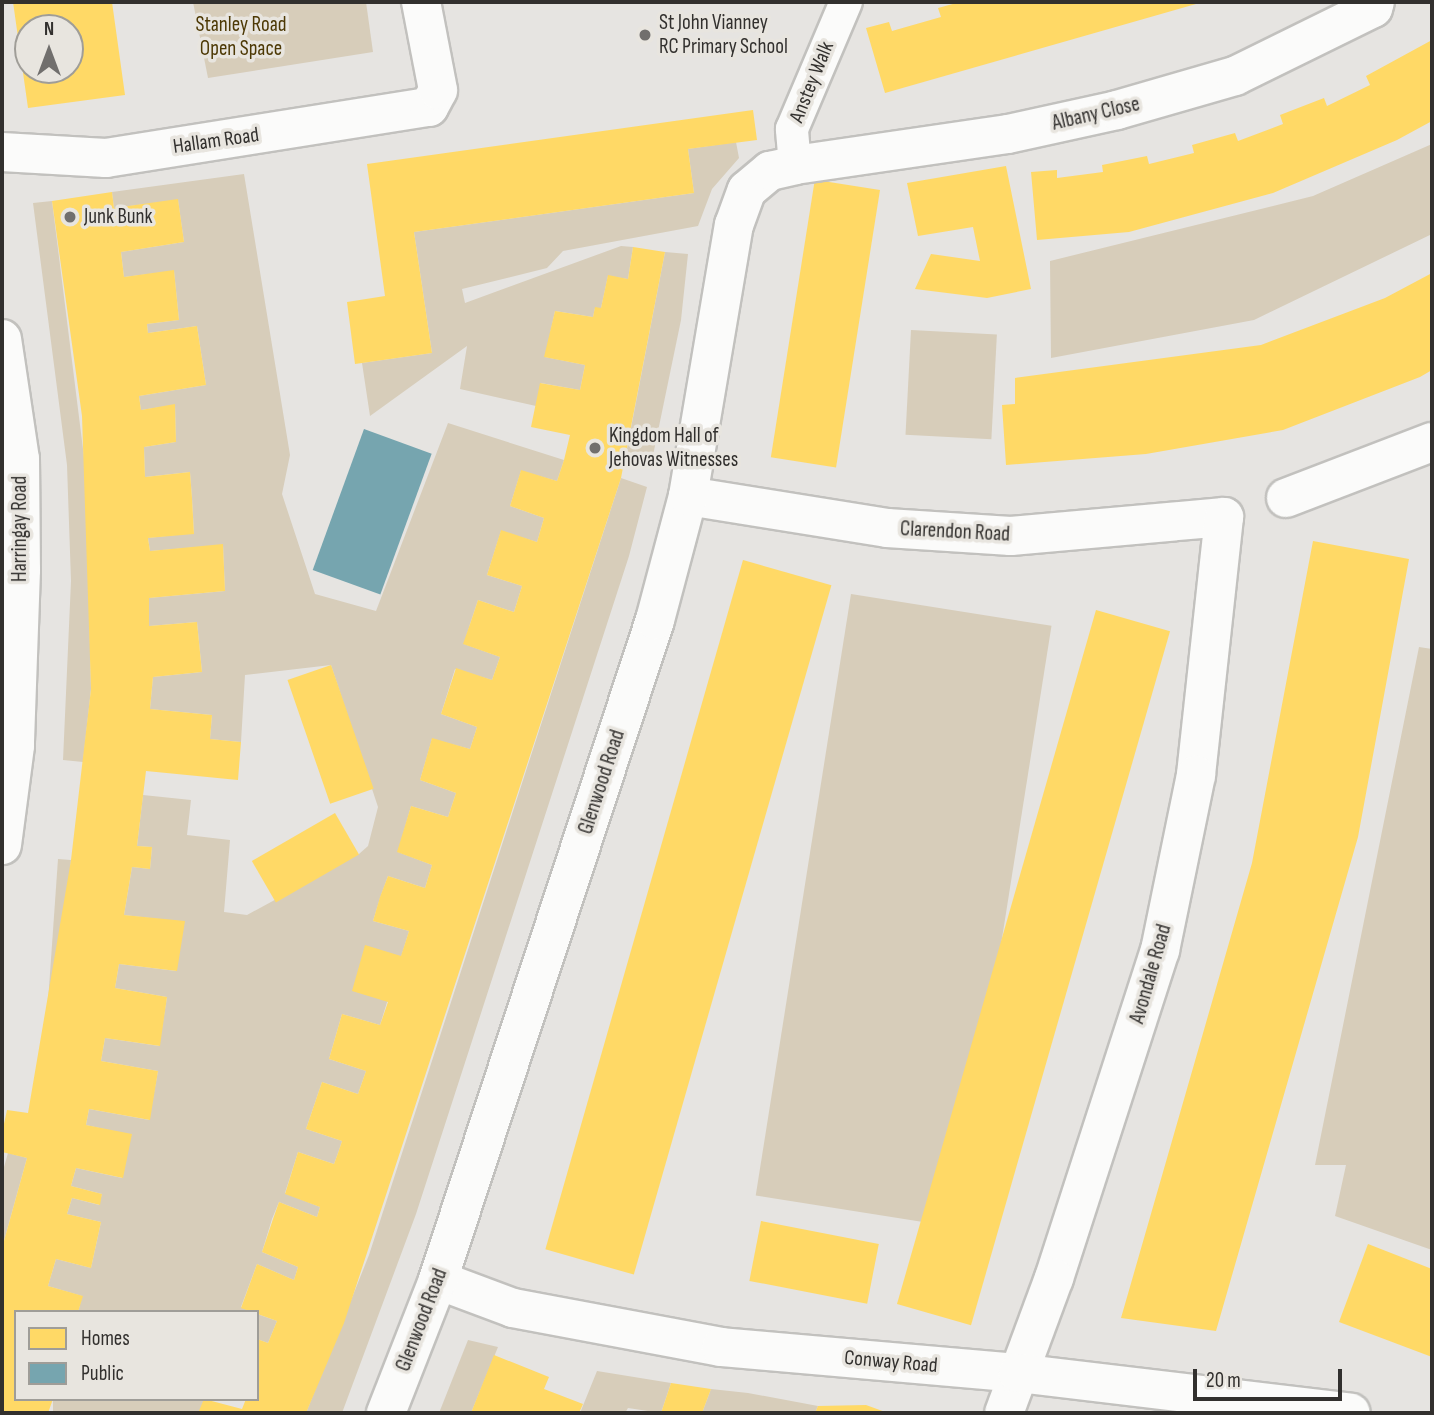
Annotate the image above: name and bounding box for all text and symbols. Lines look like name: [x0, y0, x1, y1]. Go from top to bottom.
place label: St John Vianney RC Primary School: [659, 10, 788, 60]
park label: Stanley Road Open Space: [196, 12, 286, 62]
north arrow: [14, 14, 84, 84]
text: N: [44, 18, 54, 41]
marker: St John Vianney RC Primary School: [637, 27, 653, 43]
street label: Anstey Walk: [784, 38, 840, 126]
street label: Albany Close: [1050, 92, 1142, 136]
street label: Hallam Road: [171, 123, 261, 159]
place label: Junk Bunk: [84, 204, 153, 230]
marker: Junk Bunk: [62, 209, 78, 225]
place label: Kingdom Hall of Jehovas Witnesses: [609, 423, 738, 473]
marker: Kingdom Hall of Jehovas Witnesses: [587, 440, 603, 456]
street label: Harringay Road: [7, 476, 33, 582]
street label: Clarendon Road: [899, 517, 1011, 547]
street label: Glenwood Road: [573, 727, 631, 837]
street label: Avondale Road: [1125, 922, 1177, 1026]
street label: Glenwood Road: [391, 1265, 453, 1375]
legend: [14, 1310, 259, 1401]
text: Homes: [81, 1326, 130, 1351]
street label: Conway Road: [843, 1345, 939, 1379]
scale bar: [1196, 1356, 1345, 1400]
text: Public: [81, 1361, 124, 1386]
text: 20 m: [1206, 1368, 1241, 1393]

